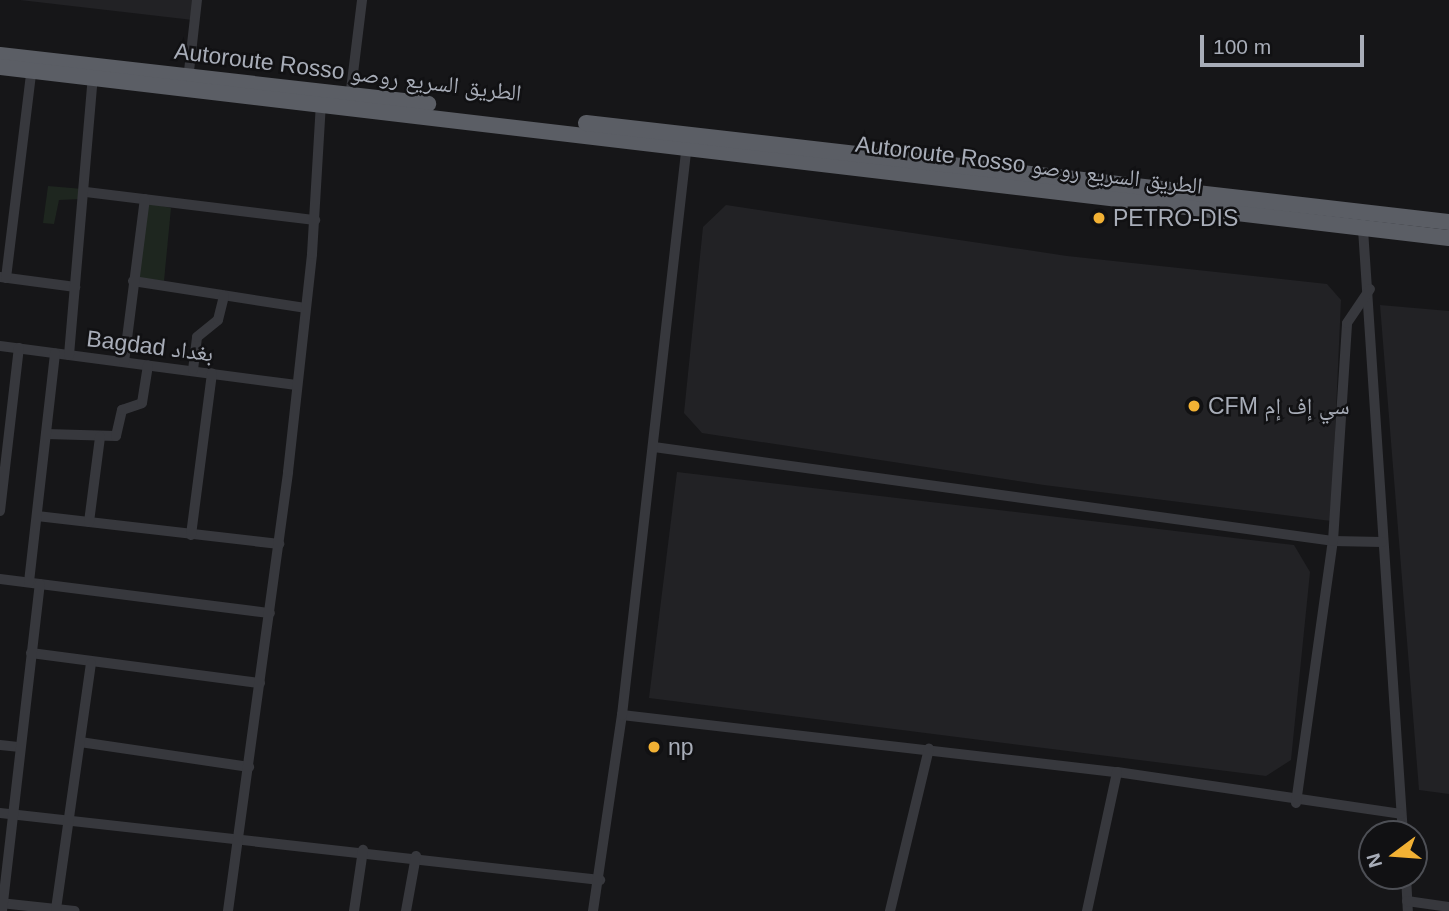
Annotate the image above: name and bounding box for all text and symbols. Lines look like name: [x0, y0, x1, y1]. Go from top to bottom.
scale bar: [1204, 21, 1368, 65]
text: 100 m: [1213, 35, 1271, 58]
street label: Autoroute Rosso الطريق السريع روصو: [173, 37, 523, 107]
street label: Autoroute Rosso الطريق السريع روصو: [854, 130, 1204, 200]
place label: PETRO-DIS: [1113, 204, 1238, 232]
marker: PETRO-DIS: [1091, 210, 1107, 226]
street label: Bagdad بغداد: [85, 325, 215, 367]
place label: CFM سي إف إم: [1208, 392, 1350, 420]
marker: CFM سي إف إم: [1186, 398, 1202, 414]
place label: np: [668, 733, 694, 761]
marker: np: [646, 739, 662, 755]
north arrow: [1358, 820, 1428, 890]
text: N: [1362, 851, 1386, 870]

